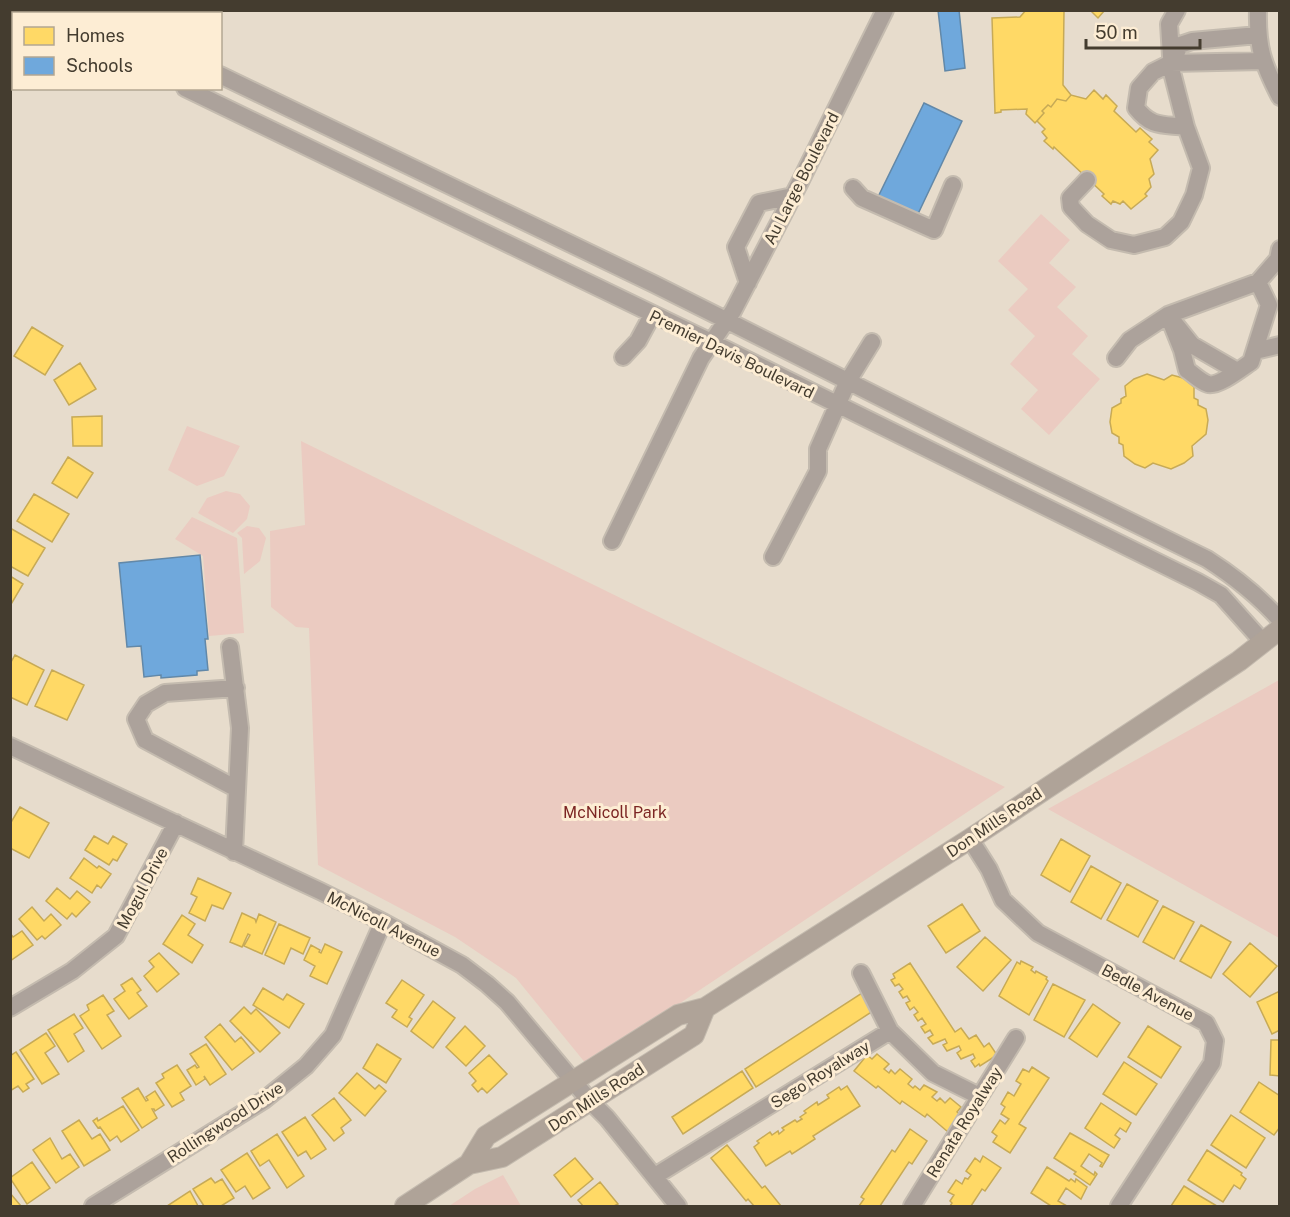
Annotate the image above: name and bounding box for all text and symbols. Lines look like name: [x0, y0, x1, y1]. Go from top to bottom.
legend: [12, 12, 222, 90]
scale bar: [1086, 12, 1200, 50]
text: 50 m: [1095, 22, 1138, 43]
text: Homes: [66, 25, 125, 46]
text: Schools: [66, 55, 133, 76]
street label: Au Large Boulevard: [760, 109, 843, 247]
street label: Premier Davis Boulevard: [646, 306, 817, 403]
street label: Don Mills Road: [943, 784, 1045, 861]
park label: McNicoll Park: [563, 803, 667, 822]
street label: Mogul Drive: [113, 844, 172, 932]
street label: McNicoll Avenue: [324, 888, 444, 961]
street label: Bedle Avenue: [1098, 960, 1197, 1025]
street label: Sego Royalway: [767, 1036, 874, 1112]
street label: Don Mills Road: [545, 1059, 648, 1135]
street label: Renata Royalway: [923, 1063, 1006, 1181]
street label: Rollingwood Drive: [164, 1078, 287, 1167]

